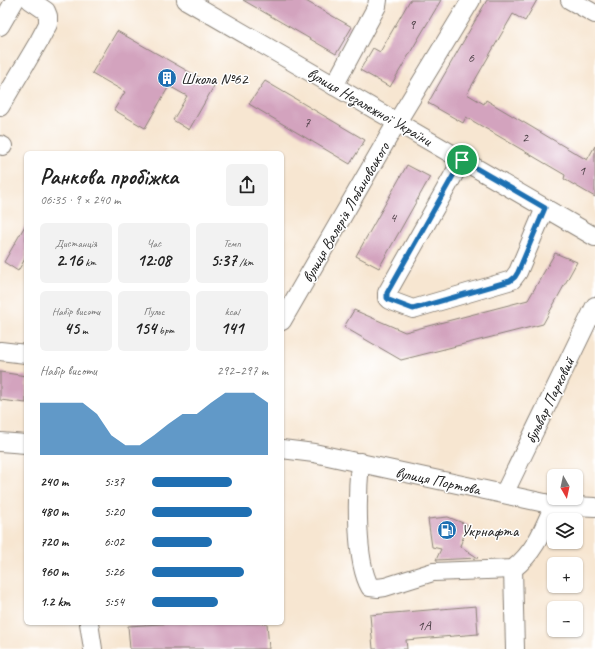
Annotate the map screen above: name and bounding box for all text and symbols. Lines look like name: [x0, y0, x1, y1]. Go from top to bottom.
house number: 9: [409, 16, 417, 33]
house number: 6: [468, 49, 475, 66]
street label: вулиця Незалежної України: [304, 63, 436, 151]
building icon: Школа №62: [156, 67, 178, 89]
place label: Школа №62: [181, 69, 250, 89]
house number: 7: [304, 114, 311, 131]
house number: 2: [522, 129, 530, 146]
street label: вулиця Валерія Лобановського: [298, 138, 395, 286]
pin: [445, 143, 479, 177]
icon: arrive: [451, 149, 473, 171]
house number: 1: [579, 162, 586, 179]
text: Ранкова пробіжка: [40, 163, 178, 191]
button: share: [226, 164, 268, 206]
text: 06:35 · 9 × 240 m: [40, 192, 121, 208]
house number: 4: [390, 209, 398, 226]
text: Дистанція: [55, 236, 97, 250]
text: Час: [147, 236, 161, 250]
text: Темп: [223, 236, 241, 250]
text: 2.16: [56, 250, 83, 271]
text: 12:08: [137, 250, 171, 271]
text: 5:37: [210, 250, 236, 271]
text: km: [83, 255, 96, 269]
text: /km: [236, 255, 254, 269]
text: Набір висоти: [52, 304, 100, 318]
text: Пульс: [143, 304, 165, 318]
text: kcal: [225, 304, 239, 318]
text: 45: [64, 318, 79, 339]
text: 154: [134, 318, 156, 339]
text: 141: [221, 318, 243, 339]
text: m: [79, 323, 88, 337]
text: bpm: [156, 323, 174, 337]
street label: бульвар Парковий: [521, 353, 580, 447]
text: Набір висоти: [40, 363, 97, 379]
text: 292–297 m: [217, 363, 268, 379]
street label: вулиця Портова: [394, 462, 483, 500]
north arrow: [547, 469, 583, 505]
map controls: [547, 469, 583, 637]
text: 240 m: [40, 474, 68, 490]
text: 5:37: [104, 474, 124, 490]
text: 480 m: [40, 504, 68, 520]
text: 5:20: [104, 504, 124, 520]
button: layers: [547, 513, 583, 549]
fuel station icon: Укрнафта: [436, 519, 458, 541]
place label: Укрнафта: [461, 521, 520, 541]
text: 720 m: [40, 534, 68, 550]
text: 6:02: [104, 534, 124, 550]
button: +: [547, 557, 583, 593]
text: 960 m: [40, 564, 68, 580]
text: 5:26: [104, 564, 124, 580]
text: 1.2 km: [40, 594, 70, 610]
text: 5:54: [104, 594, 124, 610]
button: −: [547, 601, 583, 637]
house number: 1А: [417, 617, 432, 634]

